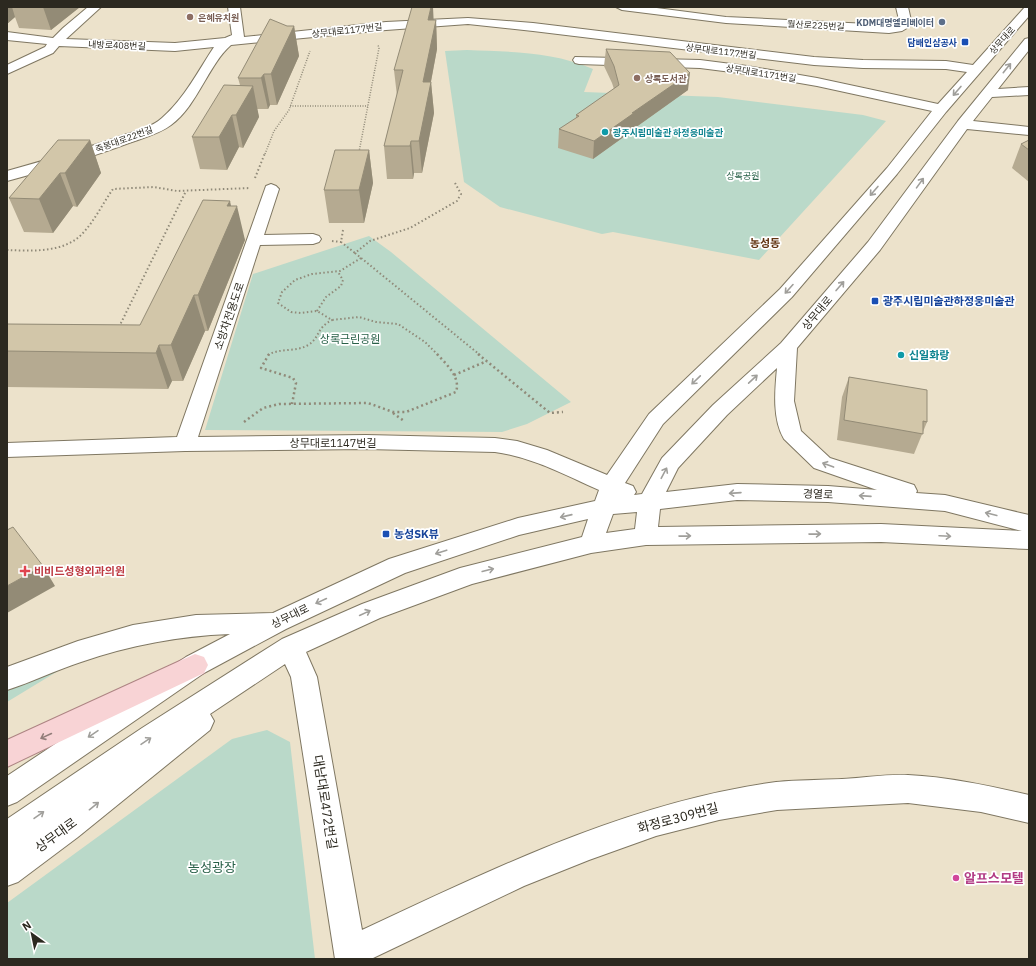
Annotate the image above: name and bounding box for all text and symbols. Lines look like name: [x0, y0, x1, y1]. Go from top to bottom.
marker: 은혜유치원: [185, 12, 195, 22]
place label: 은혜유치원: [198, 12, 239, 23]
place label: KDM대명엘리베이터: [856, 17, 934, 28]
marker: KDM대명엘리베이터: [937, 17, 947, 27]
street label: 월산로225번길: [787, 18, 845, 32]
street label: 상무대로1177번길: [311, 21, 383, 39]
street label: 상무대로: [987, 24, 1017, 56]
place label: 담배인삼공사: [907, 37, 957, 48]
marker: 담배인삼공사: [960, 37, 970, 47]
street label: 내방로408번길: [88, 38, 146, 52]
street label: 상무대로1177번길: [685, 41, 757, 61]
street label: 상무대로1171번길: [725, 62, 797, 84]
one-way arrow: [1003, 63, 1011, 74]
marker: 상록도서관: [632, 73, 642, 83]
place label: 상록도서관: [645, 73, 687, 84]
one-way arrow: [952, 85, 961, 96]
street label: 죽봉대로22번길: [94, 123, 154, 155]
marker: 광주시립미술관 하정웅미술관: [600, 127, 610, 137]
place label: 광주시립미술관 하정웅미술관: [612, 127, 723, 138]
park label: 상록공원: [726, 170, 760, 181]
one-way arrow: [916, 178, 924, 189]
one-way arrow: [869, 186, 879, 196]
district label: 농성동: [750, 236, 780, 250]
street label: 소방차전용도로: [211, 280, 247, 352]
one-way arrow: [836, 280, 845, 291]
one-way arrow: [784, 284, 793, 294]
street label: 상무대로: [799, 293, 835, 333]
place label: 광주시립미술관하정웅미술관: [883, 294, 1015, 308]
marker: 광주시립미술관하정웅미술관: [870, 296, 880, 306]
park label: 상록근린공원: [320, 332, 380, 346]
place label: 신일화랑: [909, 348, 949, 362]
marker: 신일화랑: [896, 350, 906, 360]
one-way arrow: [691, 375, 701, 385]
one-way arrow: [748, 375, 759, 384]
street label: 상무대로1147번길: [289, 436, 377, 450]
one-way arrow: [823, 461, 835, 469]
one-way arrow: [661, 467, 668, 479]
street label: 경열로: [803, 486, 833, 502]
one-way arrow: [729, 489, 742, 496]
one-way arrow: [859, 493, 872, 500]
one-way arrow: [985, 510, 998, 518]
one-way arrow: [560, 512, 573, 520]
place label: 농성SK뷰: [394, 527, 439, 541]
marker: 농성SK뷰: [381, 529, 391, 539]
one-way arrow: [808, 530, 821, 538]
one-way arrow: [678, 532, 691, 540]
one-way arrow: [938, 532, 951, 540]
one-way arrow: [435, 549, 448, 556]
place label: 비비드성형외과의원: [34, 564, 125, 578]
marker: 비비드성형외과의원: [19, 565, 31, 577]
one-way arrow: [481, 566, 494, 574]
one-way arrow: [316, 598, 328, 605]
street label: 상무대로: [269, 601, 311, 631]
one-way arrow: [359, 609, 371, 616]
one-way arrow: [88, 730, 99, 738]
one-way arrow: [40, 732, 52, 740]
one-way arrow: [141, 737, 152, 745]
street label: 대남대로472번길: [309, 754, 341, 850]
street label: 화정로309번길: [636, 799, 720, 837]
one-way arrow: [89, 801, 100, 810]
one-way arrow: [33, 811, 44, 819]
street label: 상무대로: [32, 814, 80, 856]
park label: 농성광장: [188, 859, 236, 876]
place label: 알프스모텔: [964, 870, 1024, 887]
marker: 알프스모텔: [951, 873, 961, 883]
north arrow: [12, 914, 52, 954]
text: N: [19, 918, 34, 934]

